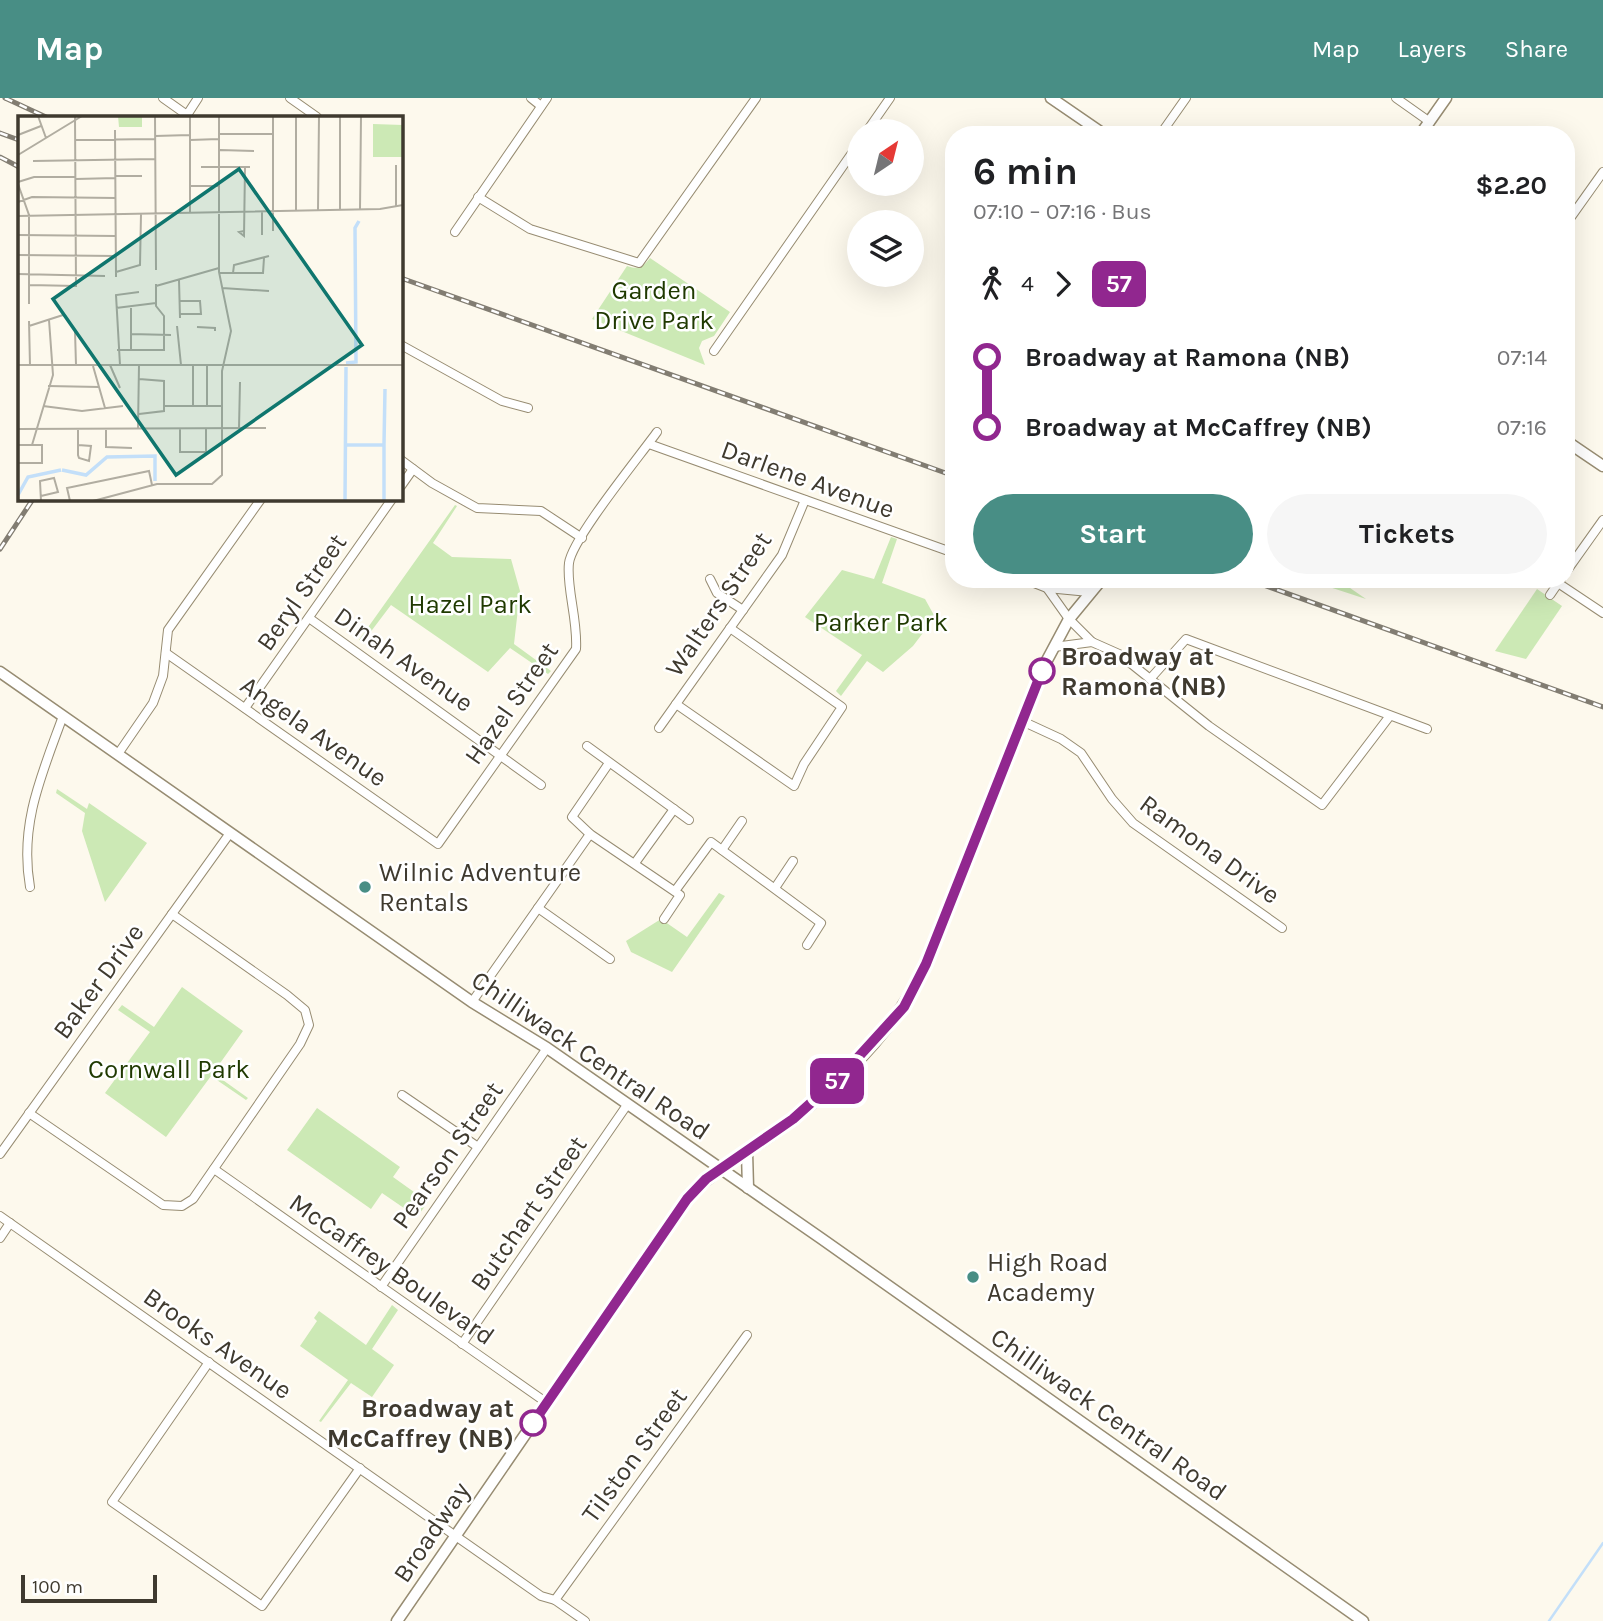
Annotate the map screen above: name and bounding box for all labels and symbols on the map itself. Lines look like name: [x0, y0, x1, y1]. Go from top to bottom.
inset map: [18, 116, 402, 500]
north arrow: [847, 119, 924, 196]
park label: Garden Drive Park: [594, 275, 714, 336]
street label: Darlene Avenue: [717, 434, 899, 525]
street label: Walters Street: [659, 526, 778, 682]
street label: Beryl Street: [250, 528, 353, 657]
park label: Hazel Park: [408, 589, 532, 620]
street label: Dinah Avenue: [328, 600, 479, 719]
park label: Parker Park: [814, 607, 948, 638]
street label: Hazel Street: [458, 636, 565, 770]
place label: Broadway at Ramona (NB): [1061, 641, 1227, 702]
marker: Broadway at Ramona (NB): [1029, 658, 1055, 684]
street label: Angela Avenue: [234, 669, 393, 793]
street label: Ramona Drive: [1134, 788, 1286, 911]
place label: Wilnic Adventure Rentals: [379, 857, 581, 918]
marker: Wilnic Adventure Rentals: [357, 879, 373, 895]
street label: Baker Drive: [46, 918, 151, 1045]
street label: Chilliwack Central Road: [466, 964, 716, 1147]
park label: Cornwall Park: [88, 1054, 250, 1085]
line badge: 57: [806, 1058, 868, 1104]
street label: Pearson Street: [385, 1076, 510, 1235]
street label: Butchart Street: [464, 1130, 593, 1297]
street label: McCaffrey Boulevard: [283, 1187, 500, 1352]
place label: High Road Academy: [987, 1247, 1109, 1308]
marker: High Road Academy: [965, 1269, 981, 1285]
street label: Brooks Avenue: [138, 1281, 298, 1406]
street label: Chilliwack Central Road: [985, 1321, 1233, 1508]
street label: Tilston Street: [575, 1382, 694, 1529]
place label: Broadway at McCaffrey (NB): [327, 1393, 514, 1454]
marker: Broadway at McCaffrey (NB): [520, 1410, 546, 1436]
street label: Broadway: [386, 1476, 476, 1589]
scale bar: [21, 1572, 158, 1604]

